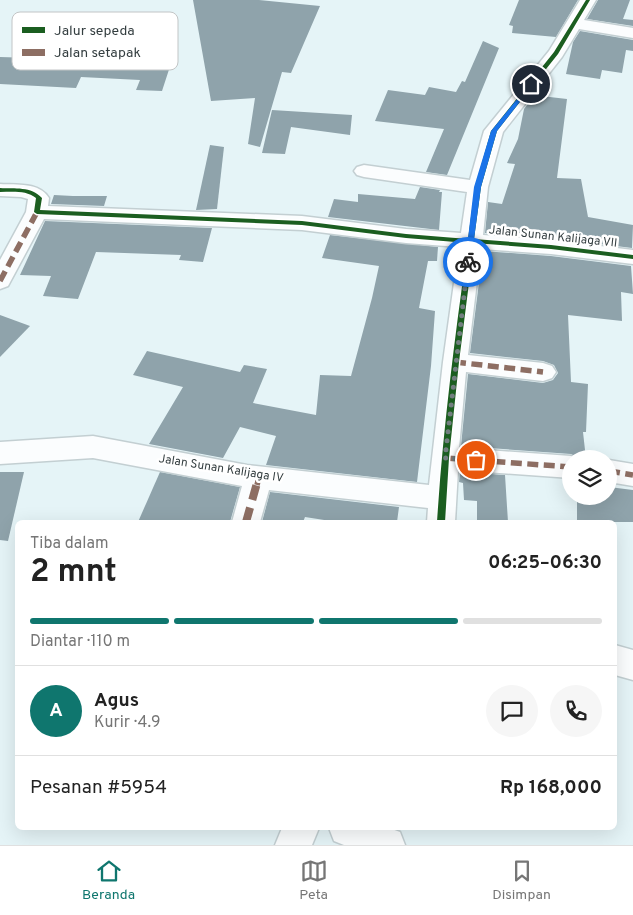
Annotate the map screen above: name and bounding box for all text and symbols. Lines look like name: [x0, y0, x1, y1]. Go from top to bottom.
legend: [12, 12, 178, 70]
text: Jalur sepeda: [54, 23, 135, 40]
text: Jalan setapak: [54, 45, 141, 62]
pin: [510, 63, 552, 105]
icon: home: [517, 70, 545, 98]
street label: Jalan Sunan Kalijaga VII: [488, 222, 618, 252]
courier: [443, 237, 493, 287]
icon: bike: [454, 248, 482, 276]
pin: [455, 439, 497, 481]
icon: bag: [462, 446, 490, 474]
map controls: [562, 450, 617, 505]
button: layers: [562, 450, 617, 505]
street label: Jalan Sunan Kalijaga IV: [157, 451, 285, 487]
text: Tiba dalam: [30, 534, 109, 554]
text: 06:25–06:30: [488, 551, 602, 575]
text: 2 mnt: [30, 553, 117, 593]
text: Diantar · 110 m: [30, 632, 130, 652]
button: chat: [486, 685, 538, 737]
button: phone: [550, 685, 602, 737]
text: Agus: [94, 689, 139, 713]
text: A: [49, 699, 63, 723]
text: Kurir · 4.9: [94, 713, 161, 733]
text: Pesanan #5954: [30, 776, 167, 800]
text: Rp 168,000: [500, 776, 602, 800]
tab: Beranda: [82, 857, 135, 904]
tab: Peta: [299, 857, 328, 904]
tab: Disimpan: [492, 857, 551, 904]

